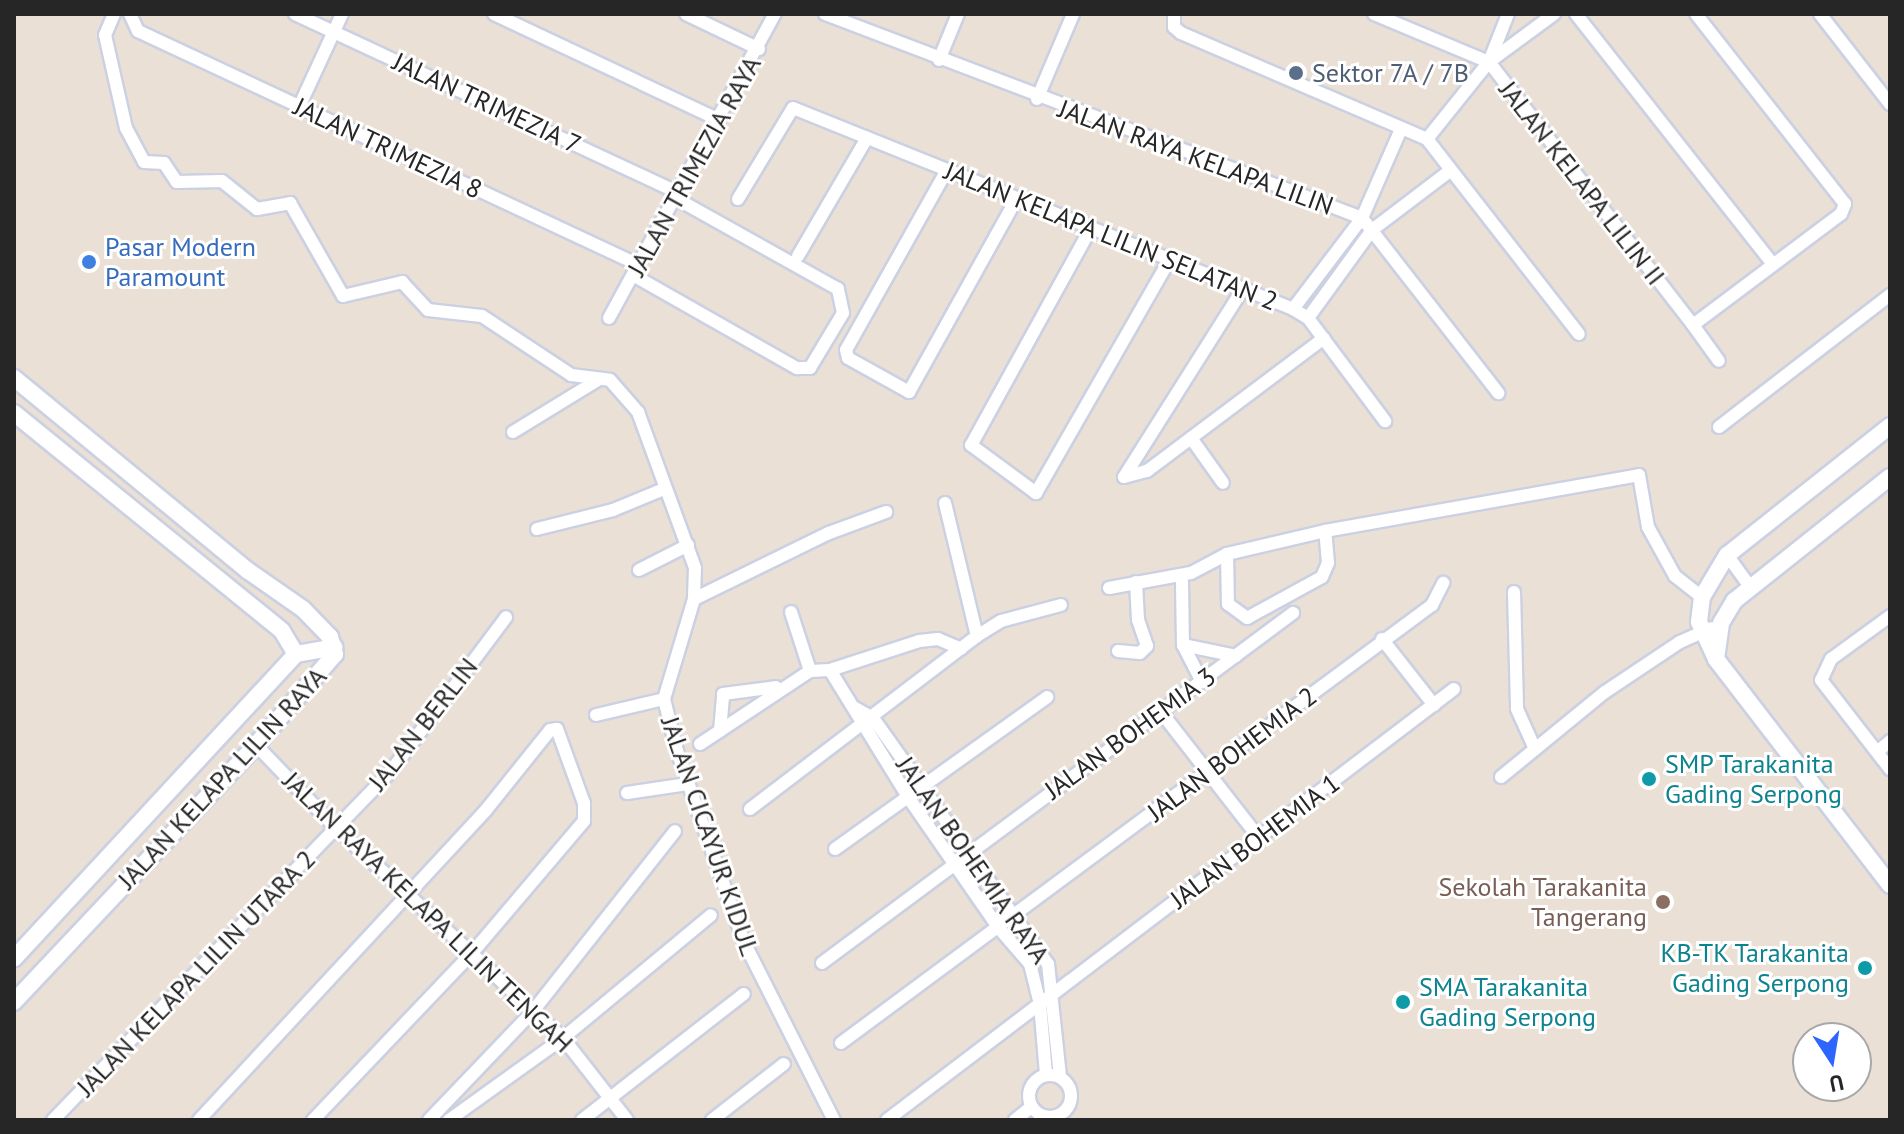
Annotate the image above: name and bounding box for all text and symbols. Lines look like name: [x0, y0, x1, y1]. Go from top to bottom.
street label: JALAN TRIMEZIA 7: [387, 45, 587, 161]
street label: JALAN TRIMEZIA RAYA: [620, 50, 768, 282]
place label: Sektor 7A / 7B: [1312, 57, 1470, 89]
marker: Sektor 7A / 7B: [1287, 64, 1305, 82]
street label: JALAN KELAPA LILIN II: [1492, 74, 1672, 292]
street label: JALAN TRIMEZIA 8: [288, 90, 488, 206]
street label: JALAN RAYA KELAPA LILIN: [1053, 92, 1339, 222]
street label: JALAN KELAPA LILIN SELATAN 2: [939, 155, 1283, 317]
place label: Pasar Modern Paramount: [105, 231, 256, 292]
marker: Pasar Modern Paramount: [80, 253, 98, 271]
street label: JALAN BERLIN: [362, 652, 484, 796]
street label: JALAN KELAPA LILIN RAYA: [111, 660, 333, 896]
street label: JALAN BOHEMIA 3: [1038, 660, 1222, 806]
street label: JALAN BOHEMIA 2: [1141, 680, 1323, 828]
street label: JALAN CICAYUR KIDUL: [654, 712, 766, 960]
place label: SMP Tarakanita Gading Serpong: [1665, 748, 1842, 810]
street label: JALAN BOHEMIA RAYA: [889, 750, 1057, 970]
street label: JALAN RAYA KELAPA LILIN TENGAH: [276, 764, 580, 1060]
street label: JALAN BOHEMIA 1: [1164, 767, 1346, 915]
marker: SMP Tarakanita Gading Serpong: [1640, 770, 1658, 788]
street label: JALAN KELAPA LILIN UTARA 2: [69, 843, 323, 1103]
place label: Sekolah Tarakanita Tangerang: [1438, 871, 1647, 932]
marker: Sekolah Tarakanita Tangerang: [1654, 893, 1672, 911]
place label: KB-TK Tarakanita Gading Serpong: [1659, 937, 1849, 998]
marker: KB-TK Tarakanita Gading Serpong: [1856, 959, 1874, 977]
place label: SMA Tarakanita Gading Serpong: [1419, 971, 1596, 1032]
marker: SMA Tarakanita Gading Serpong: [1394, 993, 1412, 1011]
north arrow: [1792, 1022, 1872, 1102]
text: U: [1827, 1068, 1846, 1099]

